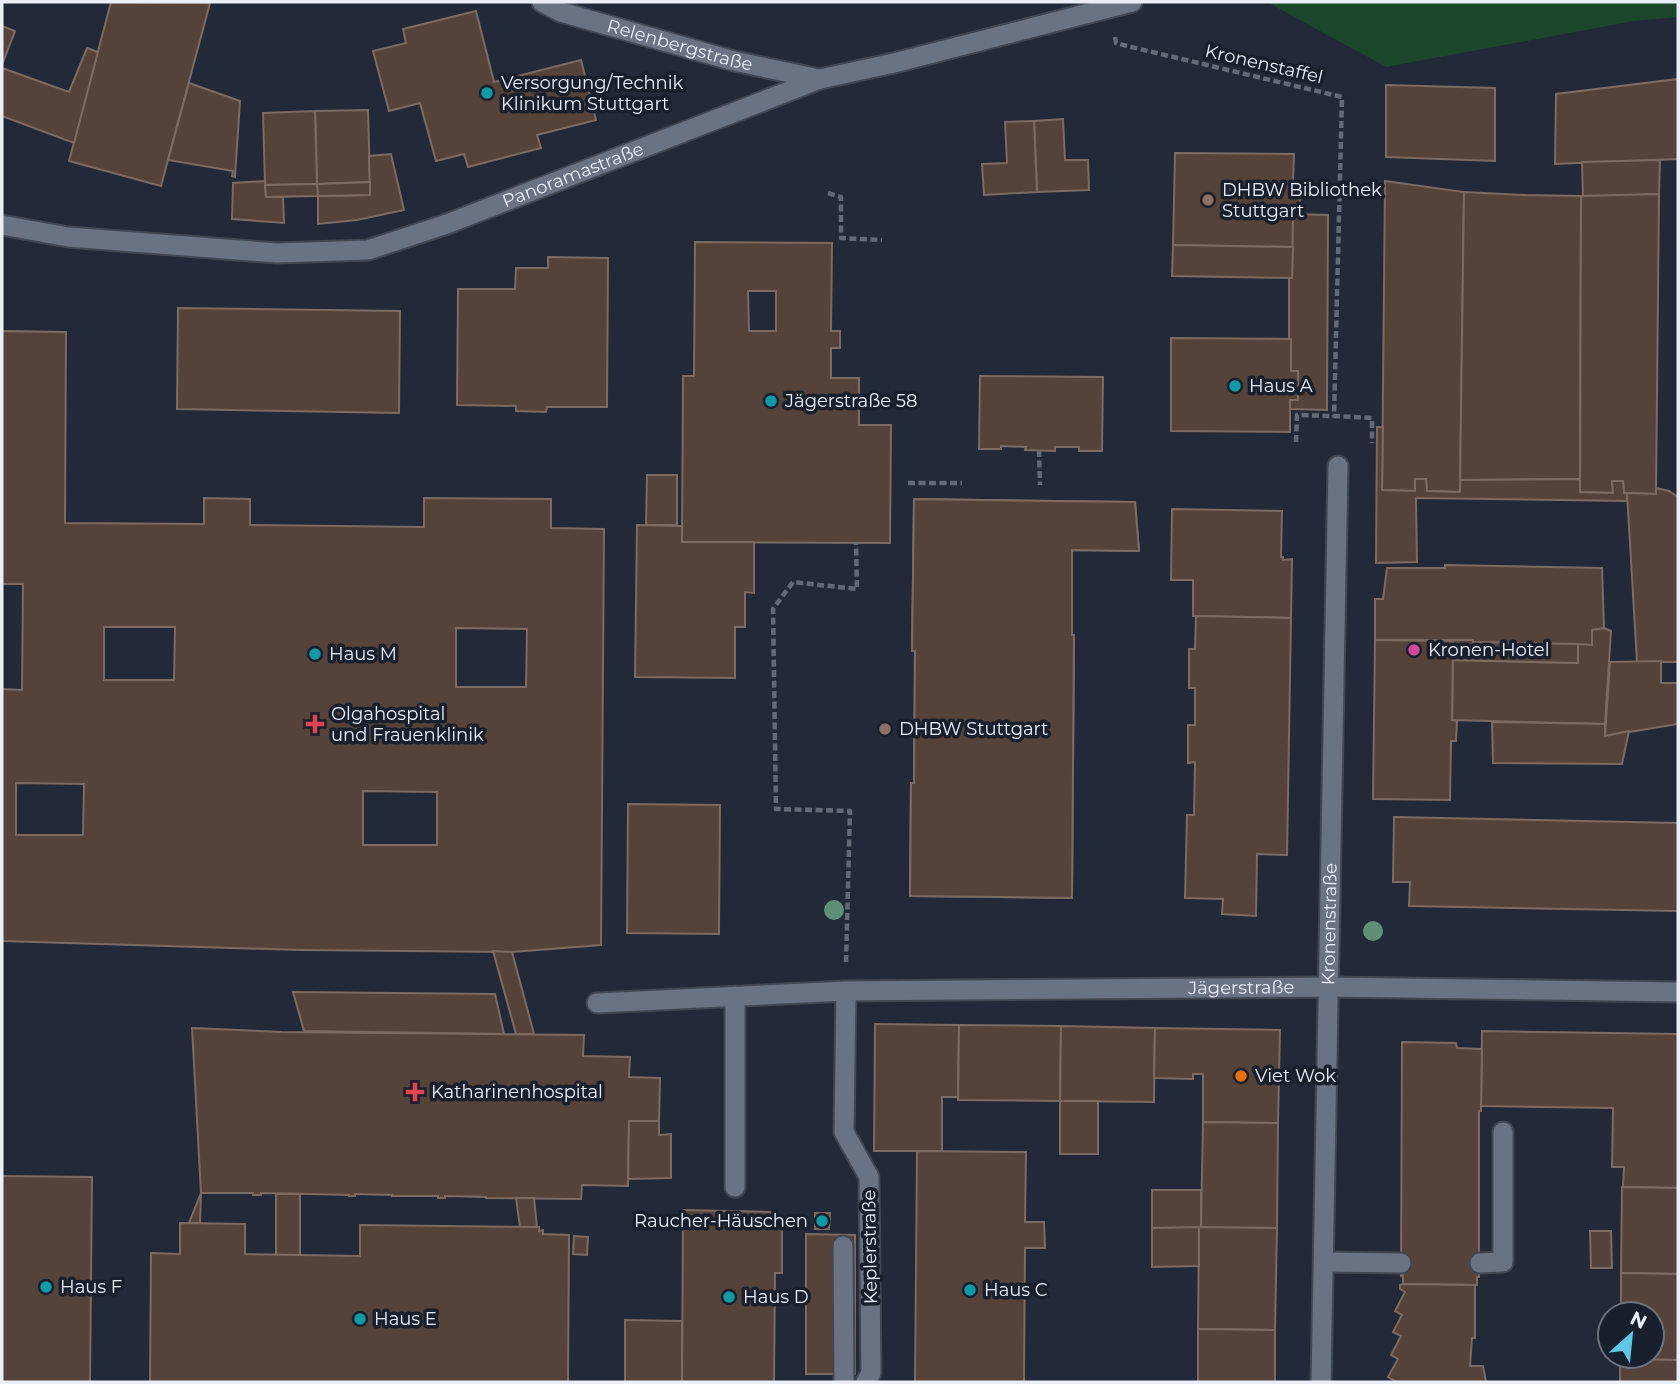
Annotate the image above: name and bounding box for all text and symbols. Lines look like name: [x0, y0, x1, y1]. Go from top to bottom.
street label: Relenbergstraße: [605, 15, 755, 76]
street label: Kronenstaffel: [1203, 40, 1325, 88]
place label: Versorgung/Technik Klinikum Stuttgart: [501, 72, 684, 115]
marker: Versorgung/Technik Klinikum Stuttgart: [479, 85, 495, 101]
street label: Panoramastraße: [499, 138, 647, 212]
place label: DHBW Bibliothek Stuttgart: [1222, 179, 1382, 222]
marker: DHBW Bibliothek Stuttgart: [1200, 192, 1216, 208]
place label: Haus A: [1249, 375, 1313, 397]
marker: Haus A: [1227, 378, 1243, 394]
place label: Jägerstraße 58: [784, 390, 918, 412]
marker: Jägerstraße 58: [763, 393, 779, 409]
place label: Kronen-Hotel: [1428, 639, 1550, 661]
marker: Kronen-Hotel: [1406, 642, 1422, 658]
place label: Haus M: [329, 643, 397, 665]
marker: Haus M: [307, 646, 323, 662]
place label: Olgahospital und Frauenklinik: [331, 703, 484, 746]
marker: Olgahospital und Frauenklinik: [305, 714, 325, 734]
place label: DHBW Stuttgart: [899, 718, 1048, 740]
marker: DHBW Stuttgart: [877, 721, 893, 737]
street label: Kronenstraße: [1317, 863, 1342, 985]
street label: Jägerstraße: [1187, 976, 1295, 999]
place label: Viet Wok: [1255, 1065, 1336, 1087]
marker: Viet Wok: [1233, 1068, 1249, 1084]
place label: Katharinenhospital: [431, 1081, 603, 1103]
marker: Katharinenhospital: [405, 1082, 425, 1102]
street label: Keplerstraße: [858, 1189, 882, 1304]
place label: Raucher-Häuschen: [634, 1210, 808, 1232]
marker: Raucher-Häuschen: [814, 1213, 830, 1229]
place label: Haus F: [60, 1276, 122, 1298]
marker: Haus F: [38, 1279, 54, 1295]
place label: Haus C: [984, 1279, 1048, 1301]
marker: Haus C: [962, 1282, 978, 1298]
place label: Haus D: [743, 1286, 809, 1308]
marker: Haus D: [721, 1289, 737, 1305]
north arrow: [1596, 1300, 1666, 1370]
text: N: [1626, 1307, 1651, 1334]
place label: Haus E: [374, 1308, 437, 1330]
marker: Haus E: [352, 1311, 368, 1327]

